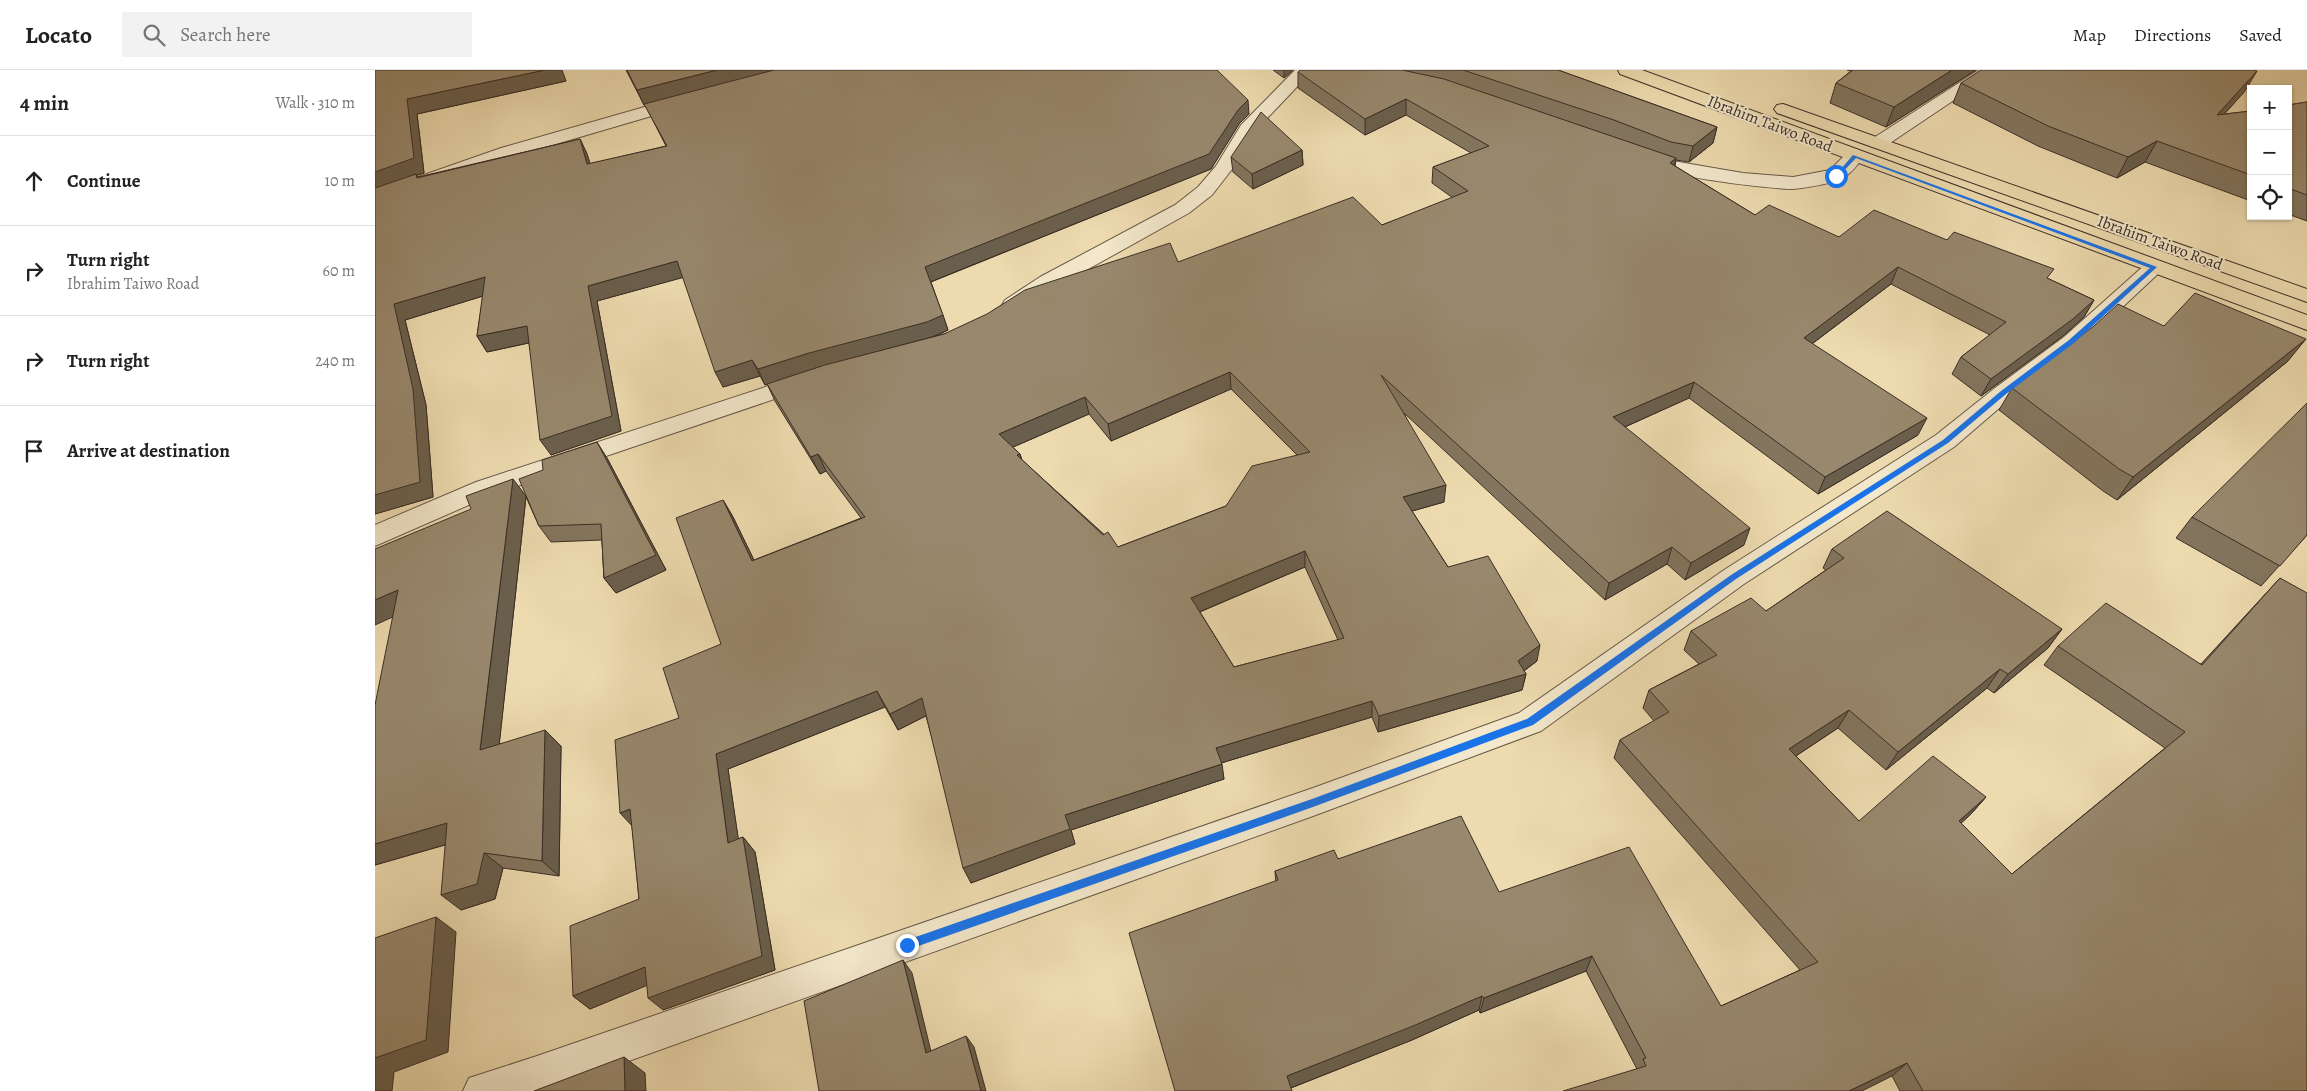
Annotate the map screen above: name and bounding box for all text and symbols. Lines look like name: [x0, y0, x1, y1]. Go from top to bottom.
search box: [122, 12, 472, 57]
text: Locato: [25, 19, 92, 51]
icon: search: [140, 21, 168, 49]
text: Search here: [180, 22, 271, 48]
text: Map: [2073, 23, 2106, 47]
text: Directions: [2134, 23, 2211, 47]
text: Saved: [2239, 23, 2282, 47]
map controls: [2247, 85, 2292, 220]
button: +: [2247, 85, 2292, 130]
text: 4 min: [20, 89, 69, 117]
street label: Ibrahim Taiwo Road: [1704, 90, 1836, 158]
text: Walk · 310 m: [275, 92, 355, 114]
button: −: [2247, 130, 2292, 175]
route start: [1825, 165, 1848, 188]
icon: ahead: [20, 167, 48, 195]
text: Continue: [67, 168, 141, 194]
text: 10 m: [325, 170, 355, 192]
button: locate: [2247, 175, 2292, 220]
street label: Ibrahim Taiwo Road: [2094, 210, 2226, 276]
text: Turn right: [67, 247, 149, 273]
icon: right: [20, 257, 48, 285]
text: 60 m: [323, 260, 355, 282]
text: Ibrahim Taiwo Road: [67, 273, 199, 295]
icon: right: [20, 347, 48, 375]
text: Turn right: [67, 348, 149, 374]
text: 240 m: [315, 350, 355, 372]
icon: arrive: [20, 437, 48, 465]
text: Arrive at destination: [67, 438, 230, 464]
route end: [896, 934, 919, 957]

